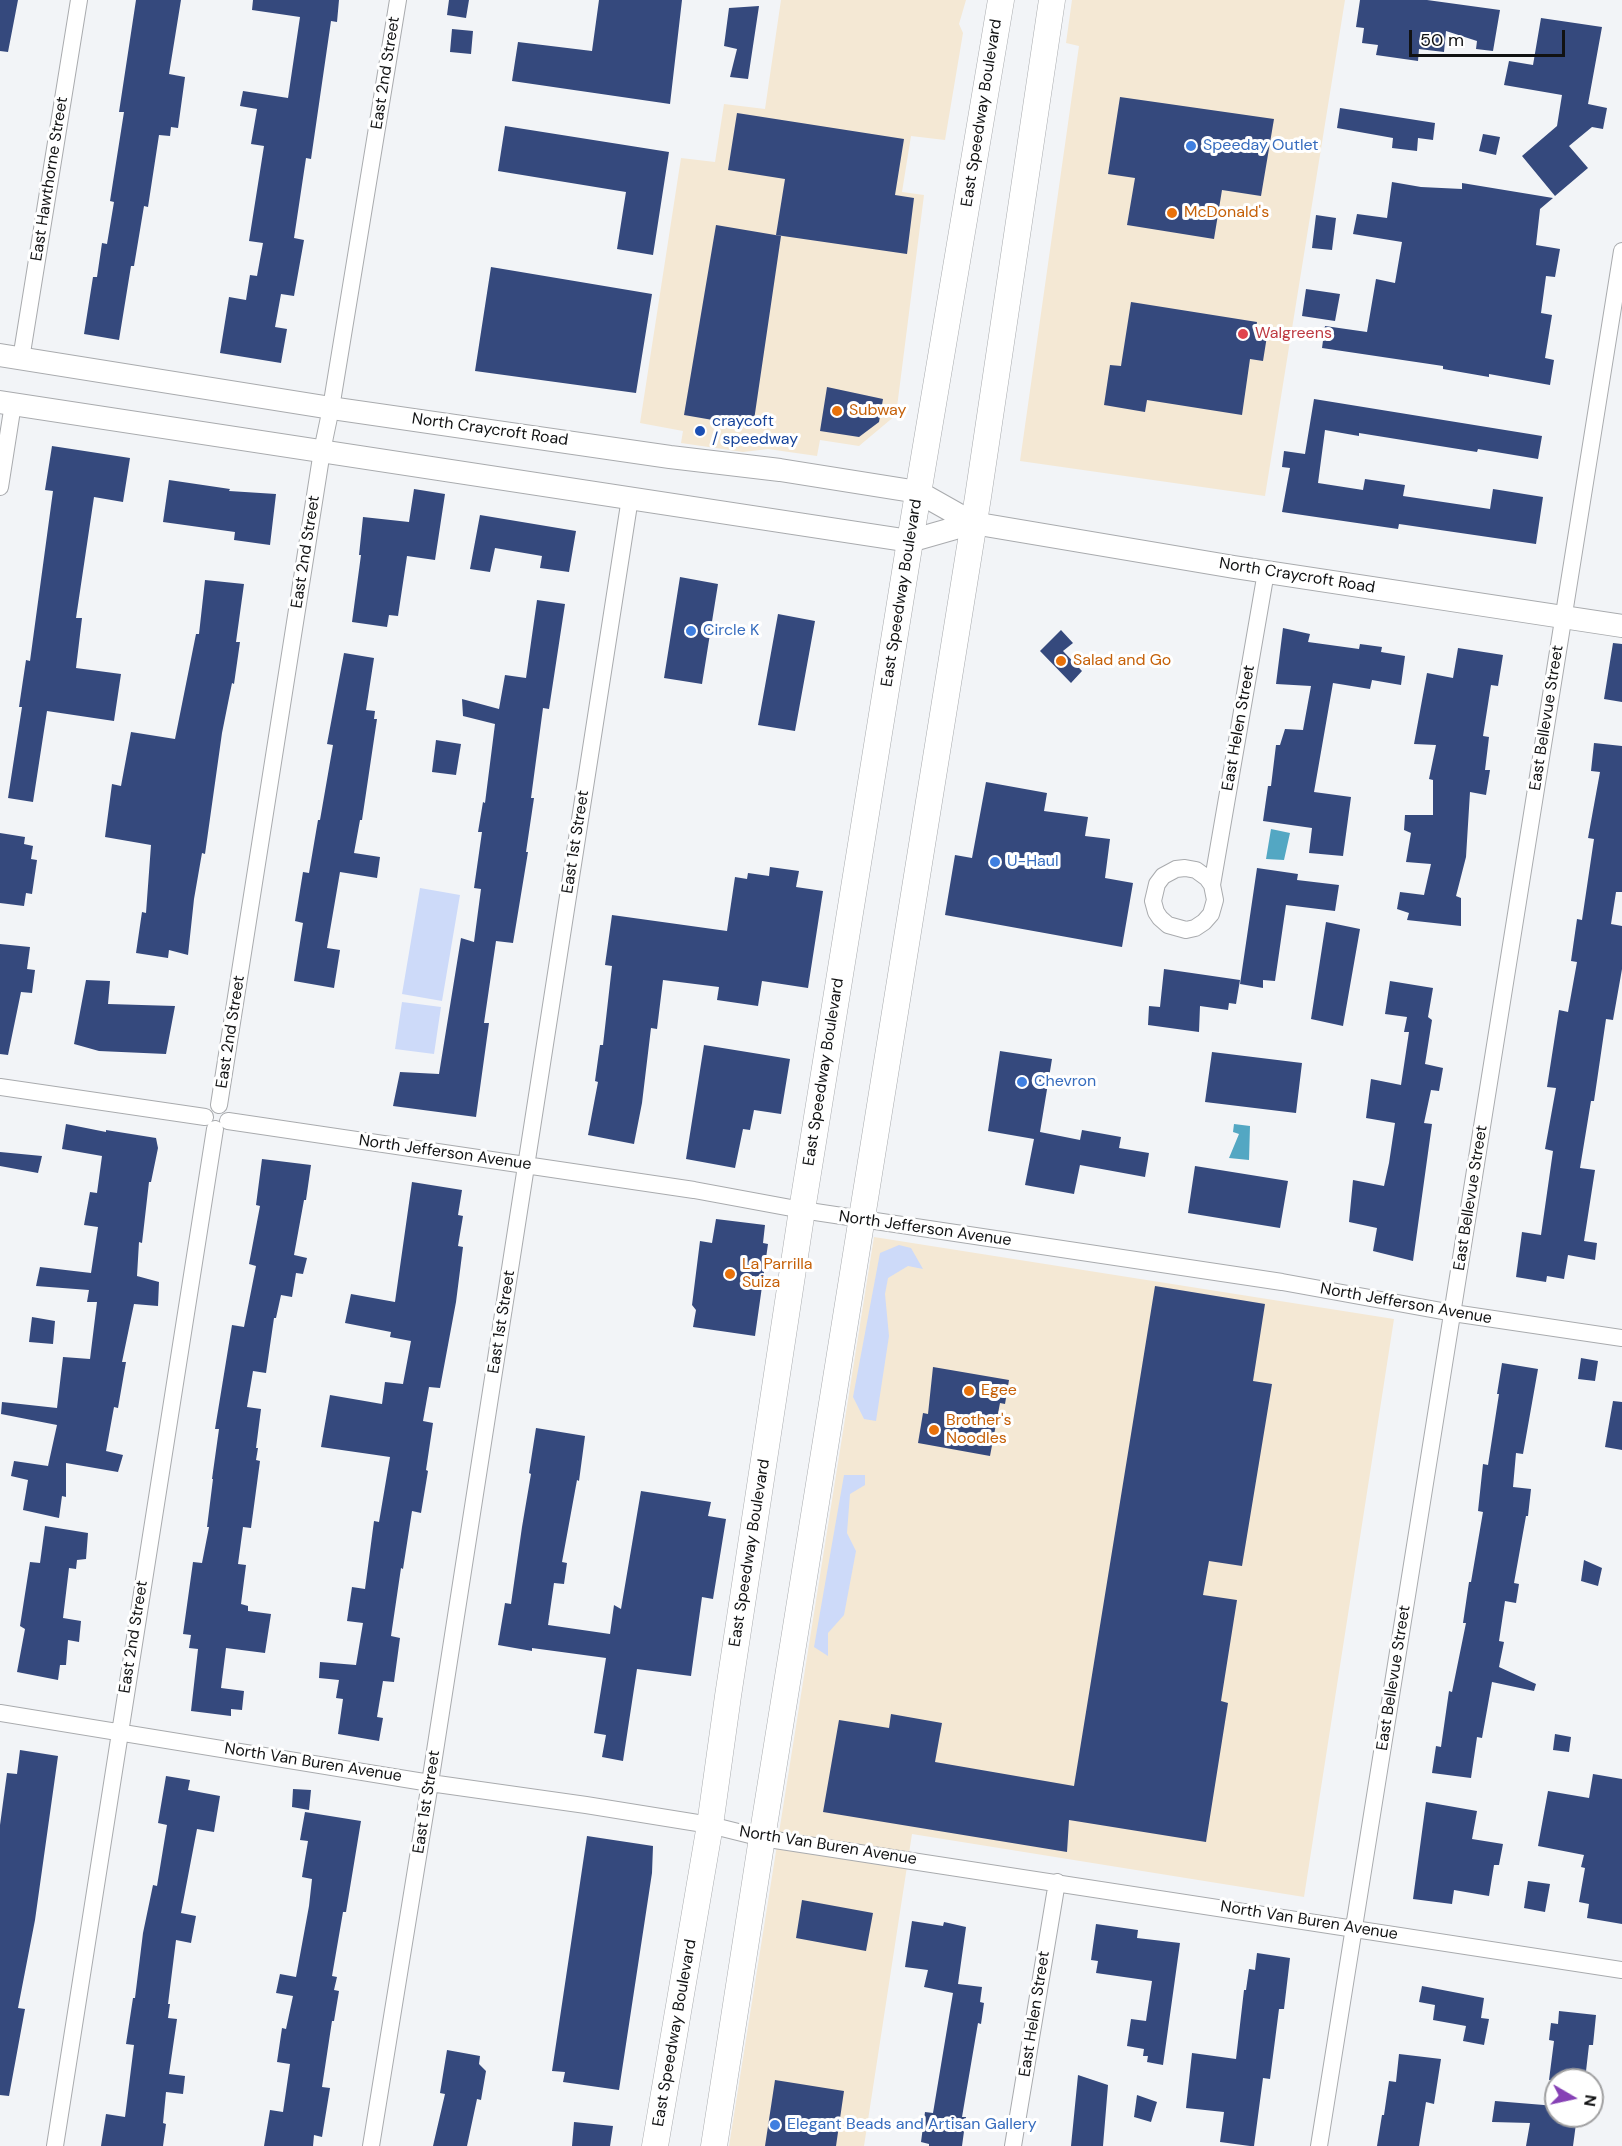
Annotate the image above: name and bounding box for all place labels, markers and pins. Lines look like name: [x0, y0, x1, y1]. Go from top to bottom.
place label: Speeday Outlet: [1203, 136, 1319, 156]
marker: Speeday Outlet: [1184, 139, 1198, 153]
place label: McDonald's: [1184, 203, 1269, 223]
marker: McDonald's: [1165, 206, 1179, 220]
place label: Walgreens: [1255, 324, 1332, 344]
marker: Walgreens: [1236, 327, 1250, 341]
place label: Subway: [849, 401, 906, 421]
marker: Subway: [830, 404, 844, 418]
place label: craycoft / speedway: [712, 412, 798, 450]
marker: craycoft / speedway: [693, 424, 707, 438]
place label: Circle K: [703, 621, 759, 641]
marker: Circle K: [684, 624, 698, 638]
place label: Salad and Go: [1073, 651, 1171, 671]
marker: Salad and Go: [1054, 654, 1068, 668]
place label: U-Haul: [1007, 852, 1058, 872]
marker: U-Haul: [988, 855, 1002, 869]
place label: Chevron: [1034, 1072, 1096, 1092]
marker: Chevron: [1015, 1075, 1029, 1089]
place label: La Parrilla Suiza: [742, 1255, 813, 1293]
marker: La Parrilla Suiza: [723, 1267, 737, 1281]
place label: Egee: [981, 1381, 1017, 1401]
marker: Egee: [962, 1384, 976, 1398]
place label: Brother's Noodles: [946, 1411, 1011, 1449]
marker: Brother's Noodles: [927, 1423, 941, 1437]
place label: Elegant Beads and Artisan Gallery: [787, 2115, 1037, 2135]
marker: Elegant Beads and Artisan Gallery: [768, 2118, 782, 2132]

